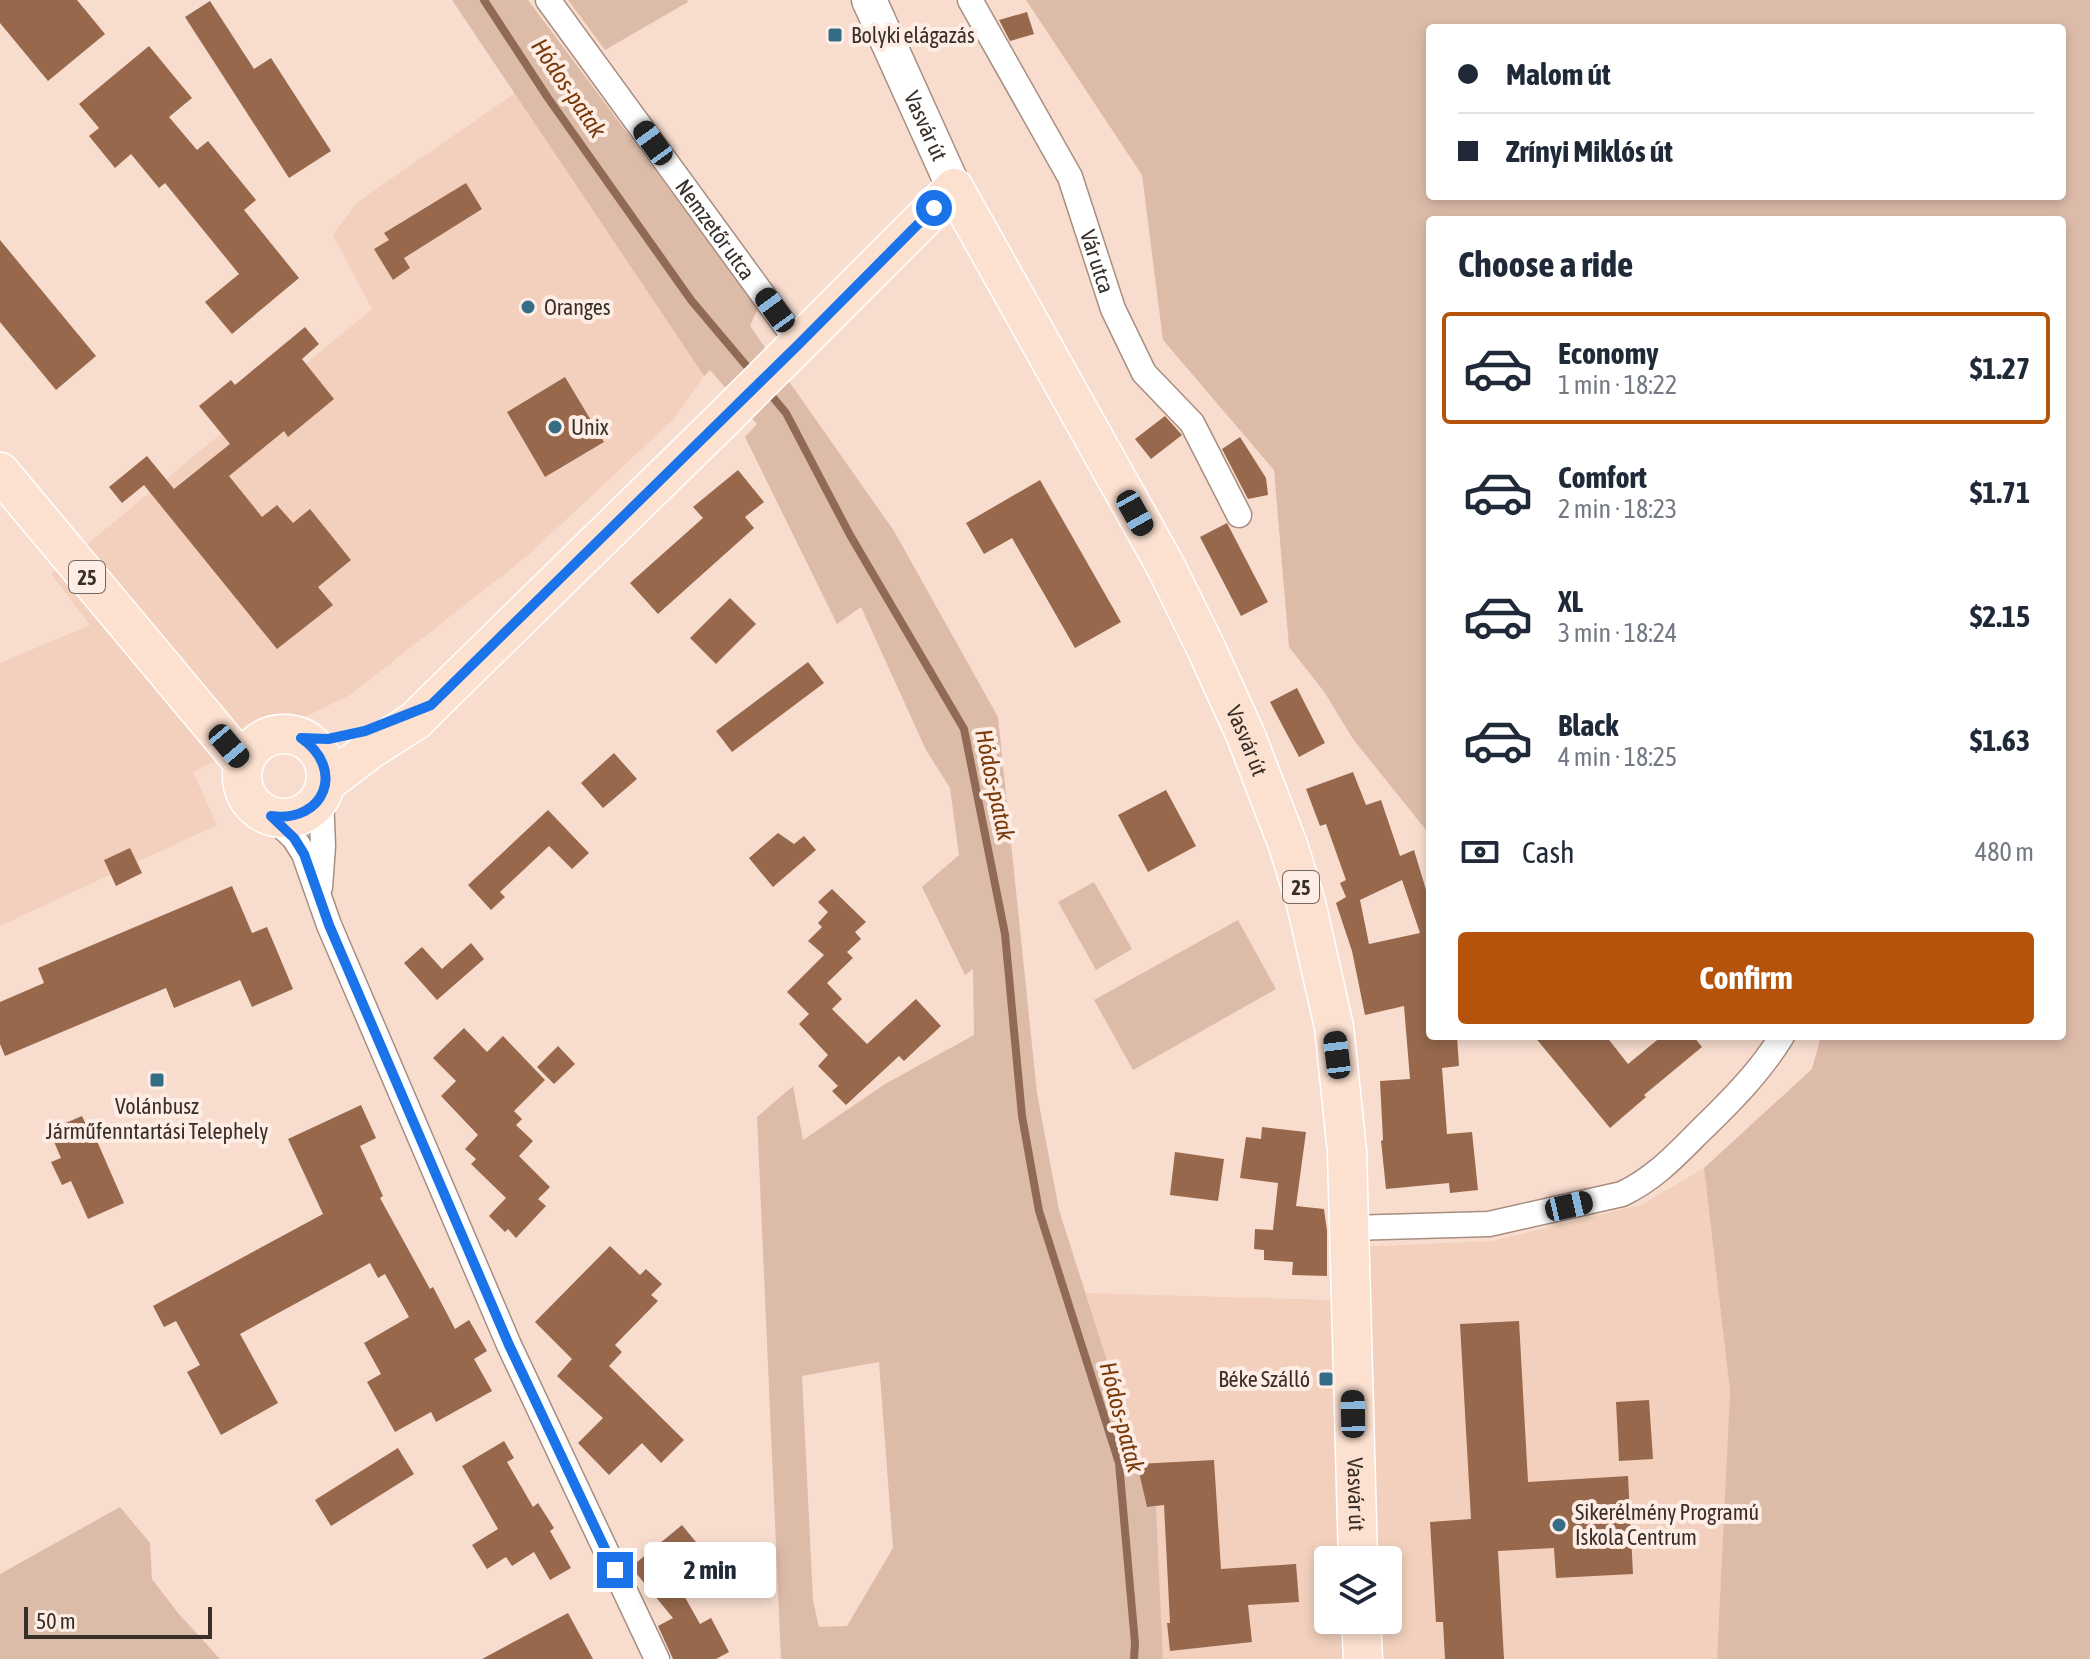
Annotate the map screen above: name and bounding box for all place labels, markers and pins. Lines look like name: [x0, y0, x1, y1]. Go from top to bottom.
place label: Bolyki elágazás: [851, 22, 975, 48]
marker: Bolyki elágazás: [826, 26, 844, 44]
place label: Oranges: [544, 294, 611, 320]
marker: Oranges: [519, 298, 537, 316]
place label: Unix: [571, 414, 609, 440]
marker: Unix: [546, 418, 564, 436]
marker: Volánbusz Járműfenntartási Telephely: [148, 1071, 166, 1089]
place label: Volánbusz Járműfenntartási Telephely: [46, 1093, 268, 1144]
place label: Béke Szálló: [1218, 1366, 1310, 1392]
marker: Béke Szálló: [1317, 1370, 1335, 1388]
place label: Sikerélmény Programú Iskola Centrum: [1575, 1499, 1759, 1550]
marker: Sikerélmény Programú Iskola Centrum: [1550, 1516, 1568, 1534]

